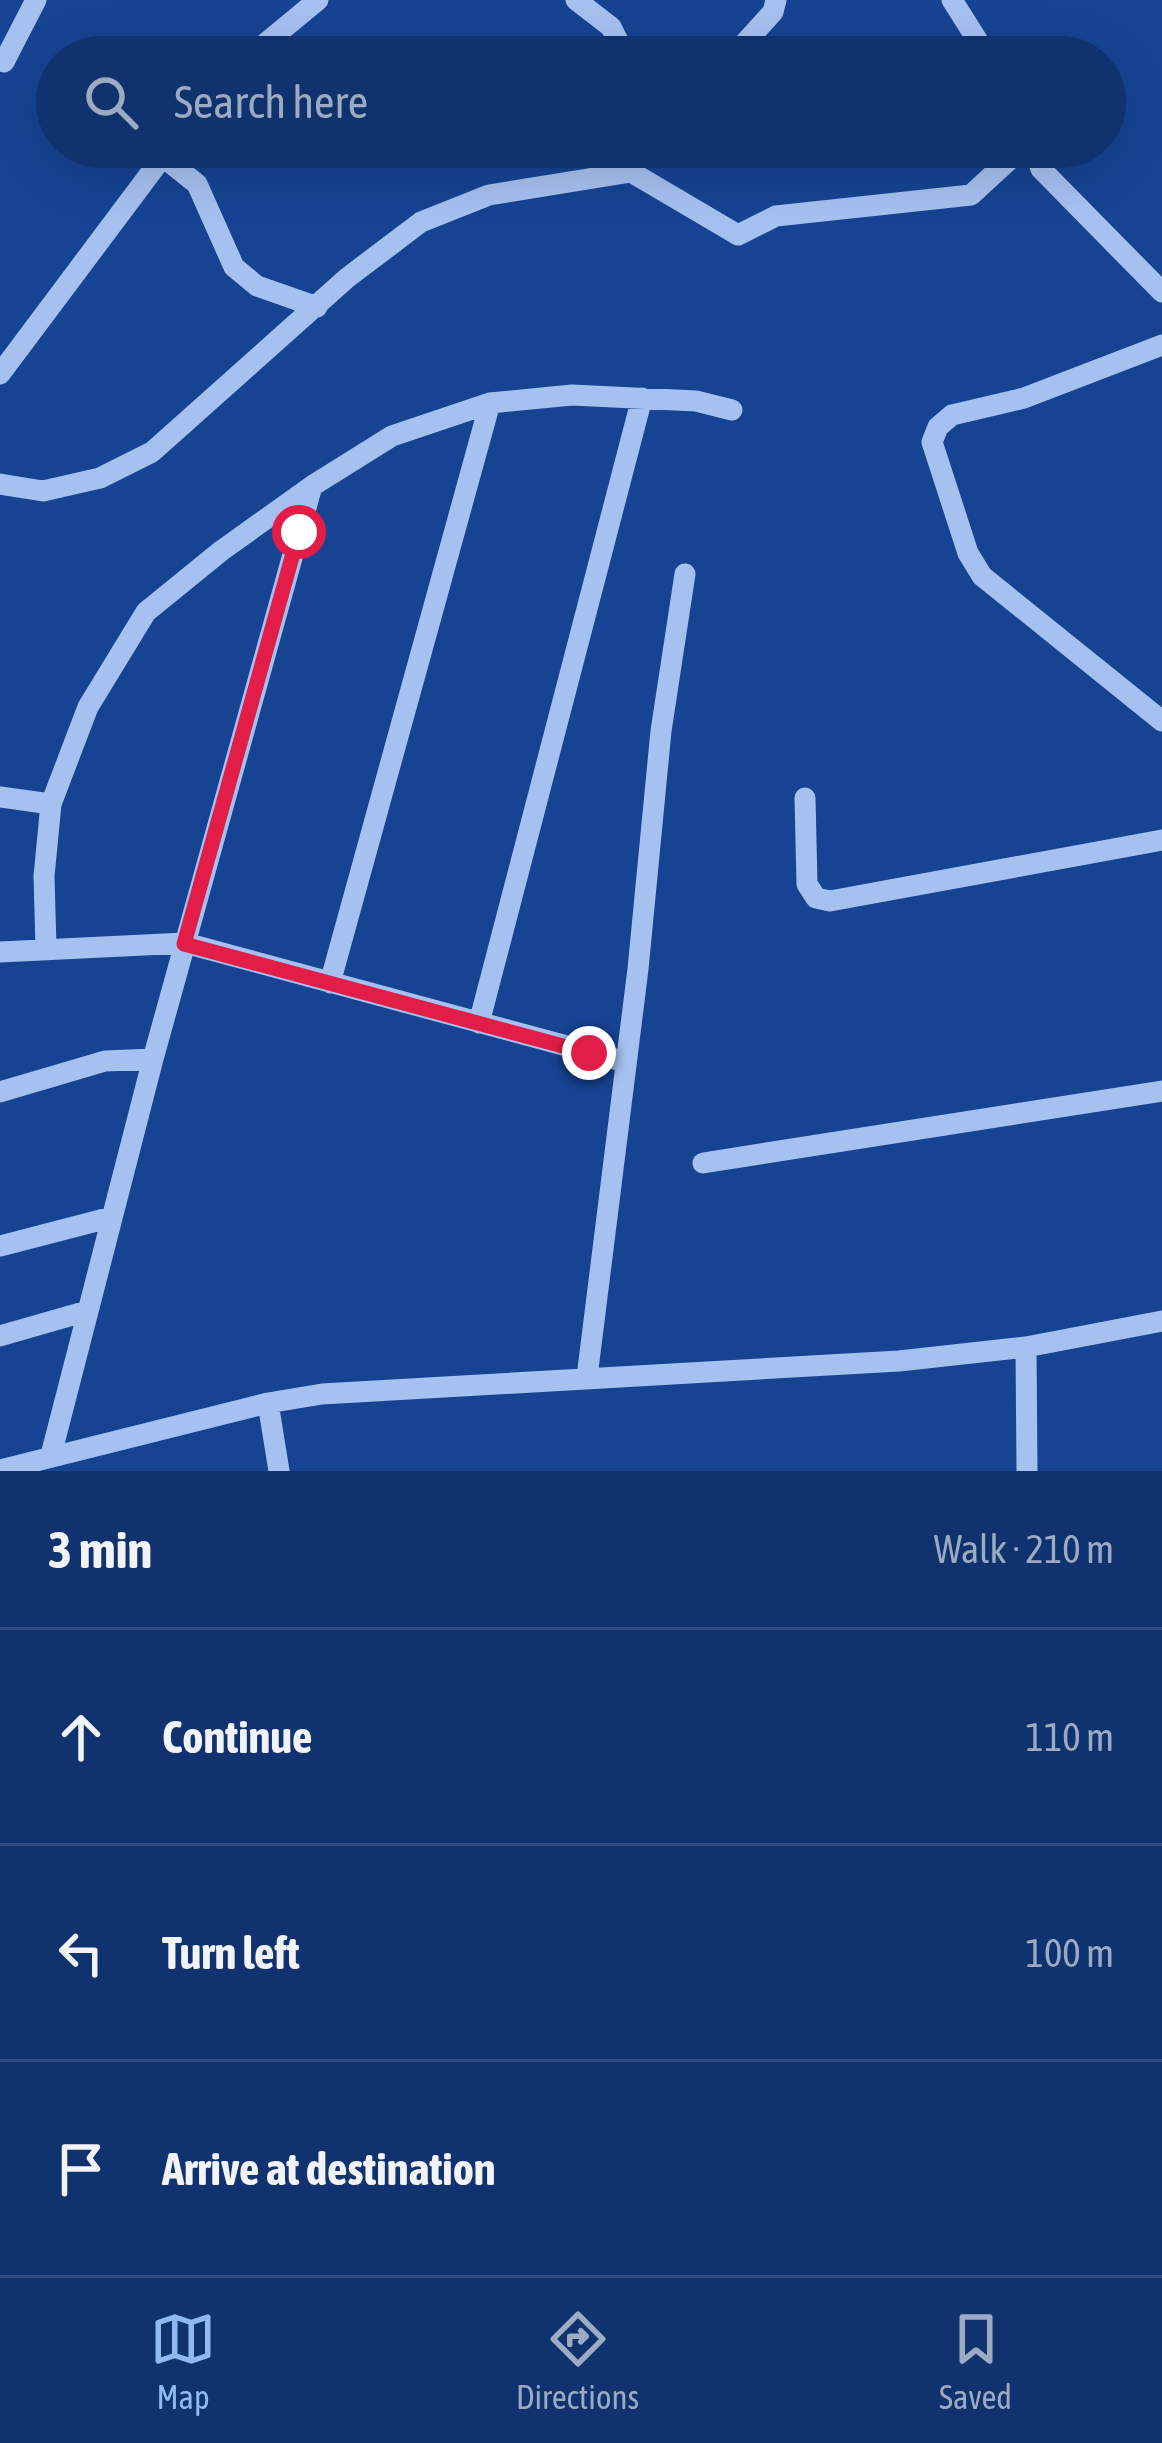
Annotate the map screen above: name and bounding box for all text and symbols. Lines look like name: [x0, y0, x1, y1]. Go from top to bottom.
search box: [36, 36, 1126, 168]
icon: search: [78, 69, 144, 135]
text: Search here: [174, 76, 368, 128]
route start: [272, 505, 326, 559]
route end: [562, 1026, 616, 1080]
text: 3 min: [48, 1520, 152, 1579]
text: Walk · 210 m: [934, 1527, 1114, 1571]
icon: ahead: [48, 1704, 114, 1770]
text: Continue: [162, 1711, 313, 1763]
text: 110 m: [1026, 1715, 1114, 1759]
icon: left: [48, 1920, 114, 1986]
text: Turn left: [162, 1927, 300, 1979]
text: 100 m: [1026, 1931, 1114, 1975]
icon: arrive: [48, 2136, 114, 2202]
text: Arrive at destination: [162, 2143, 496, 2195]
tab: Map: [150, 2306, 216, 2416]
tab: Directions: [516, 2306, 639, 2416]
tab: Saved: [939, 2306, 1012, 2416]

